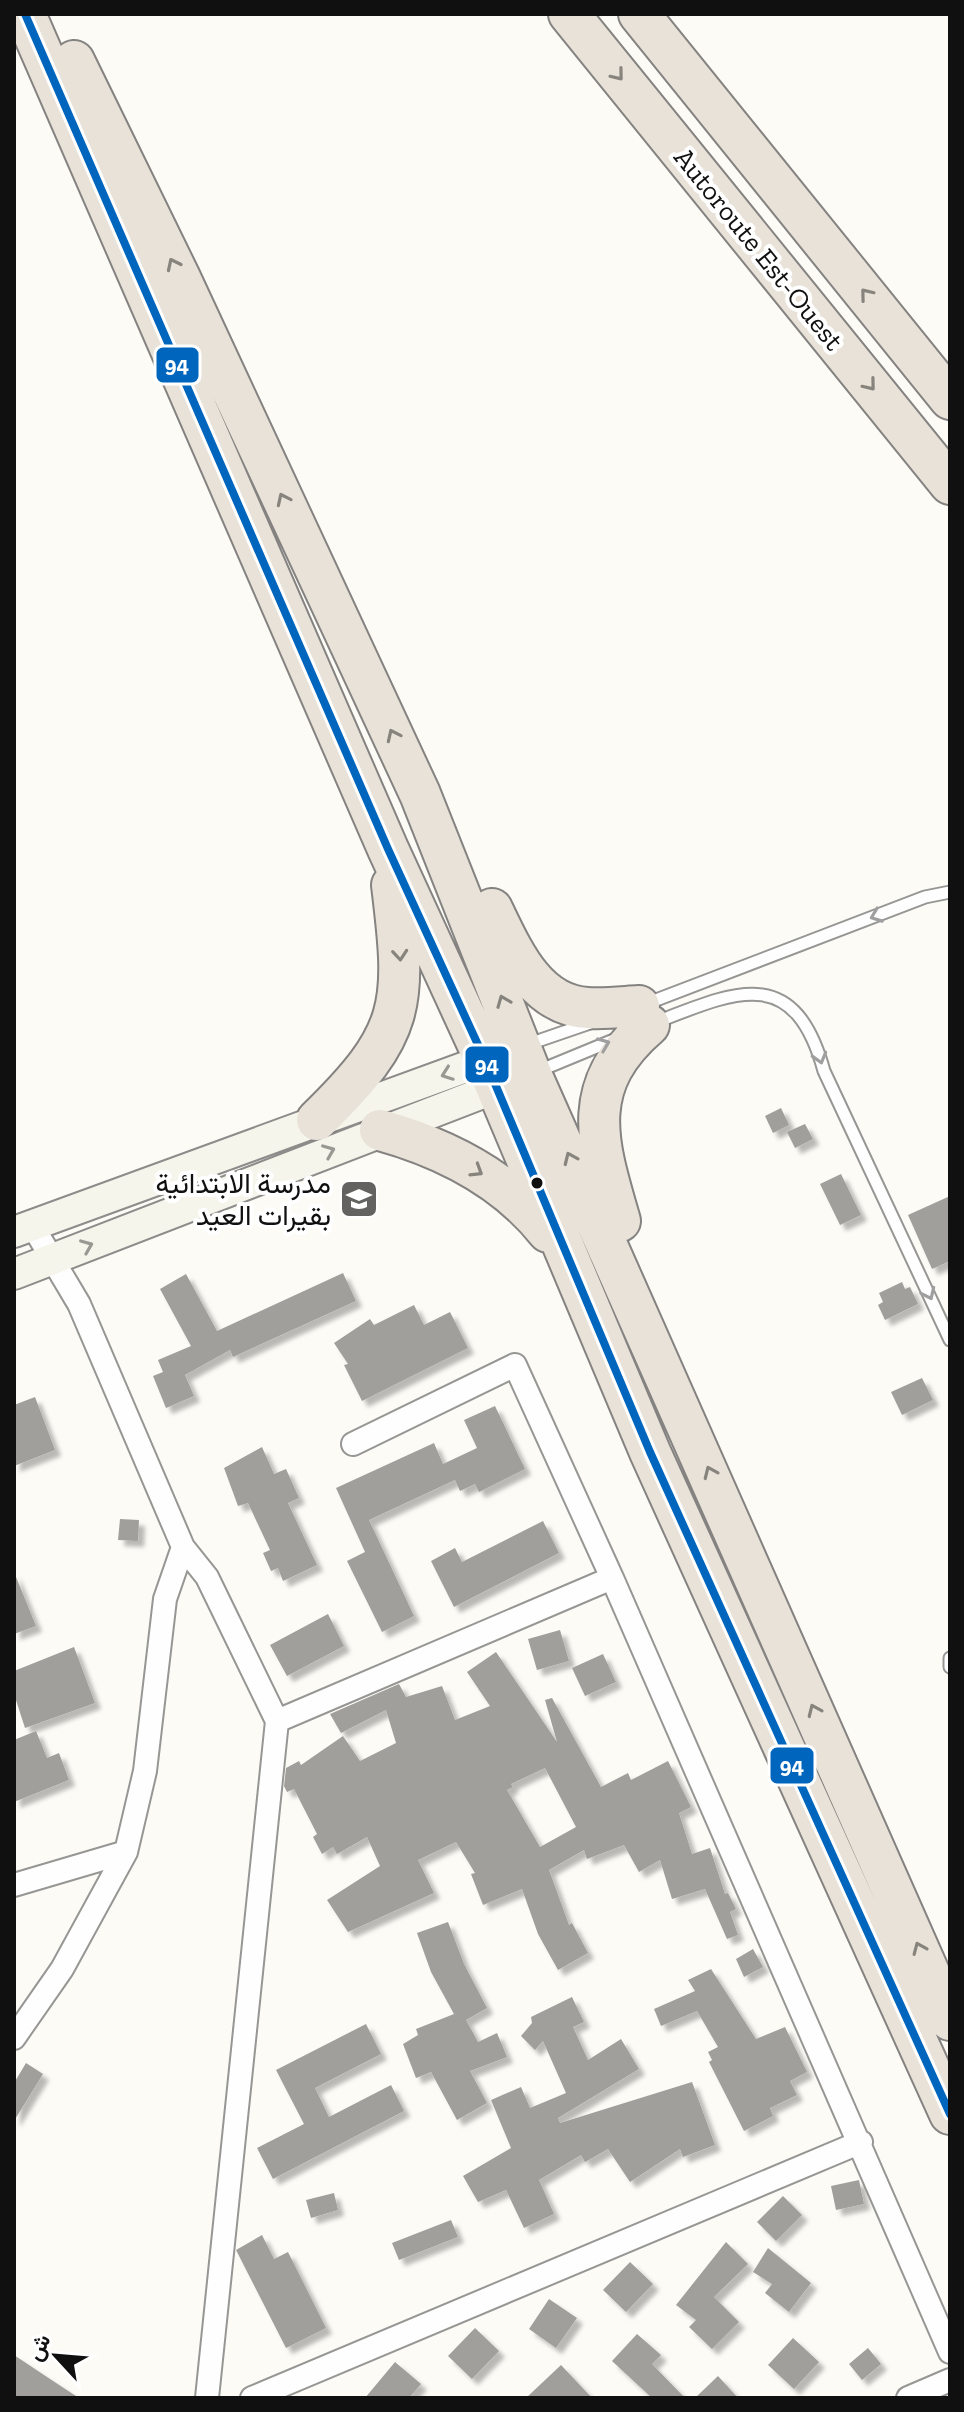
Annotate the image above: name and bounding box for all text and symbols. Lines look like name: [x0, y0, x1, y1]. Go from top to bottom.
one-way arrow: [608, 65, 623, 80]
street label: Autoroute Est-Ouest: [667, 141, 851, 357]
one-way arrow: [167, 257, 183, 272]
one-way arrow: [861, 289, 876, 304]
line badge: 94: [155, 346, 200, 384]
text: 94: [165, 351, 190, 378]
one-way arrow: [860, 376, 875, 391]
one-way arrow: [277, 493, 293, 508]
one-way arrow: [387, 729, 403, 743]
one-way arrow: [870, 906, 884, 923]
one-way arrow: [391, 948, 408, 961]
one-way arrow: [496, 995, 512, 1009]
one-way arrow: [596, 1037, 610, 1054]
line badge: 94: [464, 1045, 510, 1084]
one-way arrow: [811, 1050, 828, 1064]
text: 94: [475, 1051, 500, 1078]
one-way arrow: [441, 1064, 455, 1080]
one-way arrow: [321, 1144, 335, 1160]
one-way arrow: [564, 1152, 580, 1166]
one-way arrow: [468, 1161, 483, 1176]
place label: مدرسة الابتدائية بقيرات العيد: [155, 1167, 331, 1233]
unlabelled marker: [529, 1175, 545, 1191]
school or university icon: مدرسة الابتدائية بقيرات العيد: [338, 1178, 380, 1220]
one-way arrow: [79, 1239, 93, 1256]
one-way arrow: [919, 1286, 935, 1300]
one-way arrow: [704, 1466, 720, 1480]
one-way arrow: [808, 1704, 824, 1719]
line badge: 94: [769, 1746, 815, 1785]
text: 94: [780, 1752, 805, 1779]
one-way arrow: [913, 1942, 929, 1956]
north arrow: [16, 2316, 96, 2396]
text: ش: [21, 2330, 56, 2365]

